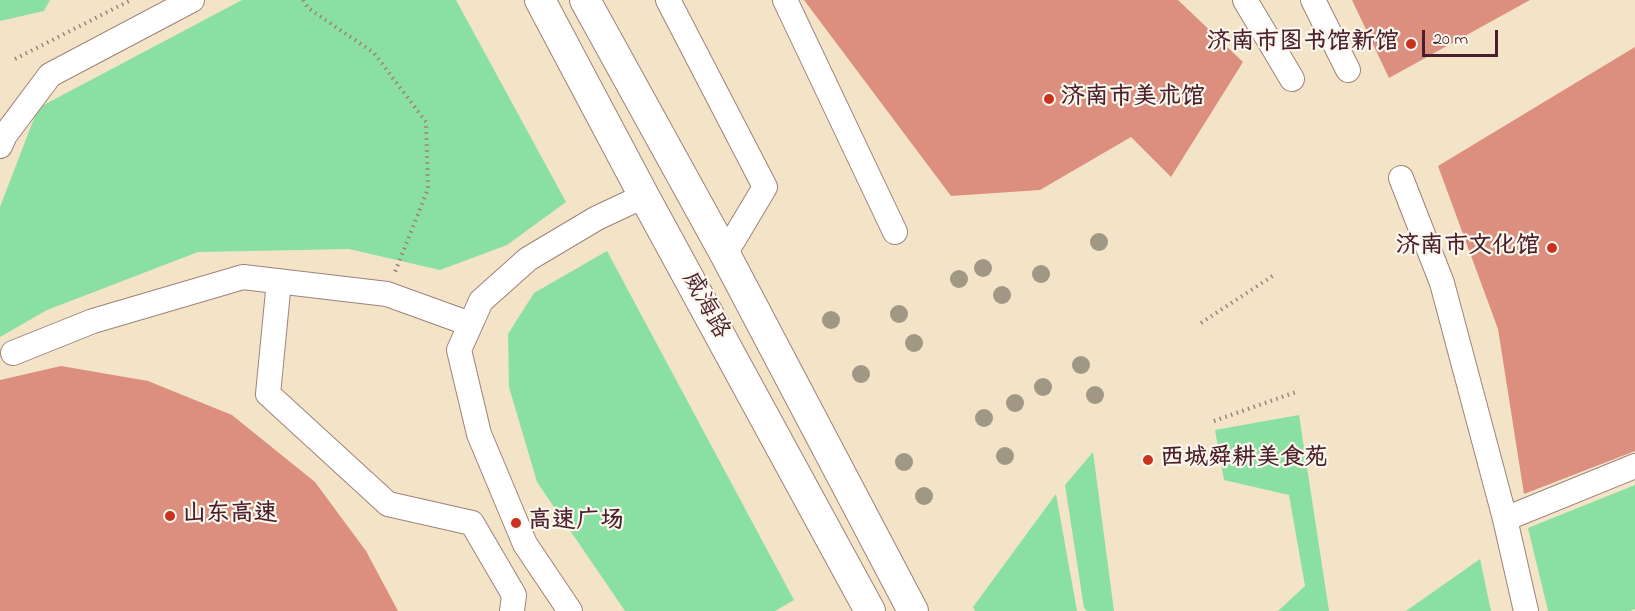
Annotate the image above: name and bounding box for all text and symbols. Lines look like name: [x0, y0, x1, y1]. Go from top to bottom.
scale bar: [1425, 18, 1502, 56]
text: 20 m: [1433, 27, 1468, 53]
place label: 济南市图书馆新馆: [1207, 30, 1399, 58]
marker: 济南市图书馆新馆: [1404, 37, 1418, 51]
place label: 济南市美术馆: [1061, 85, 1205, 113]
marker: 济南市美术馆: [1042, 92, 1056, 106]
place label: 济南市文化馆: [1396, 234, 1540, 262]
marker: 济南市文化馆: [1545, 241, 1559, 255]
street label: 威海路: [674, 268, 734, 344]
place label: 西城舜耕美食苑: [1160, 446, 1328, 474]
marker: 西城舜耕美食苑: [1141, 453, 1155, 467]
place label: 山东高速: [182, 502, 278, 530]
marker: 山东高速: [163, 509, 177, 523]
place label: 高速广场: [528, 509, 624, 537]
marker: 高速广场: [509, 516, 523, 530]

